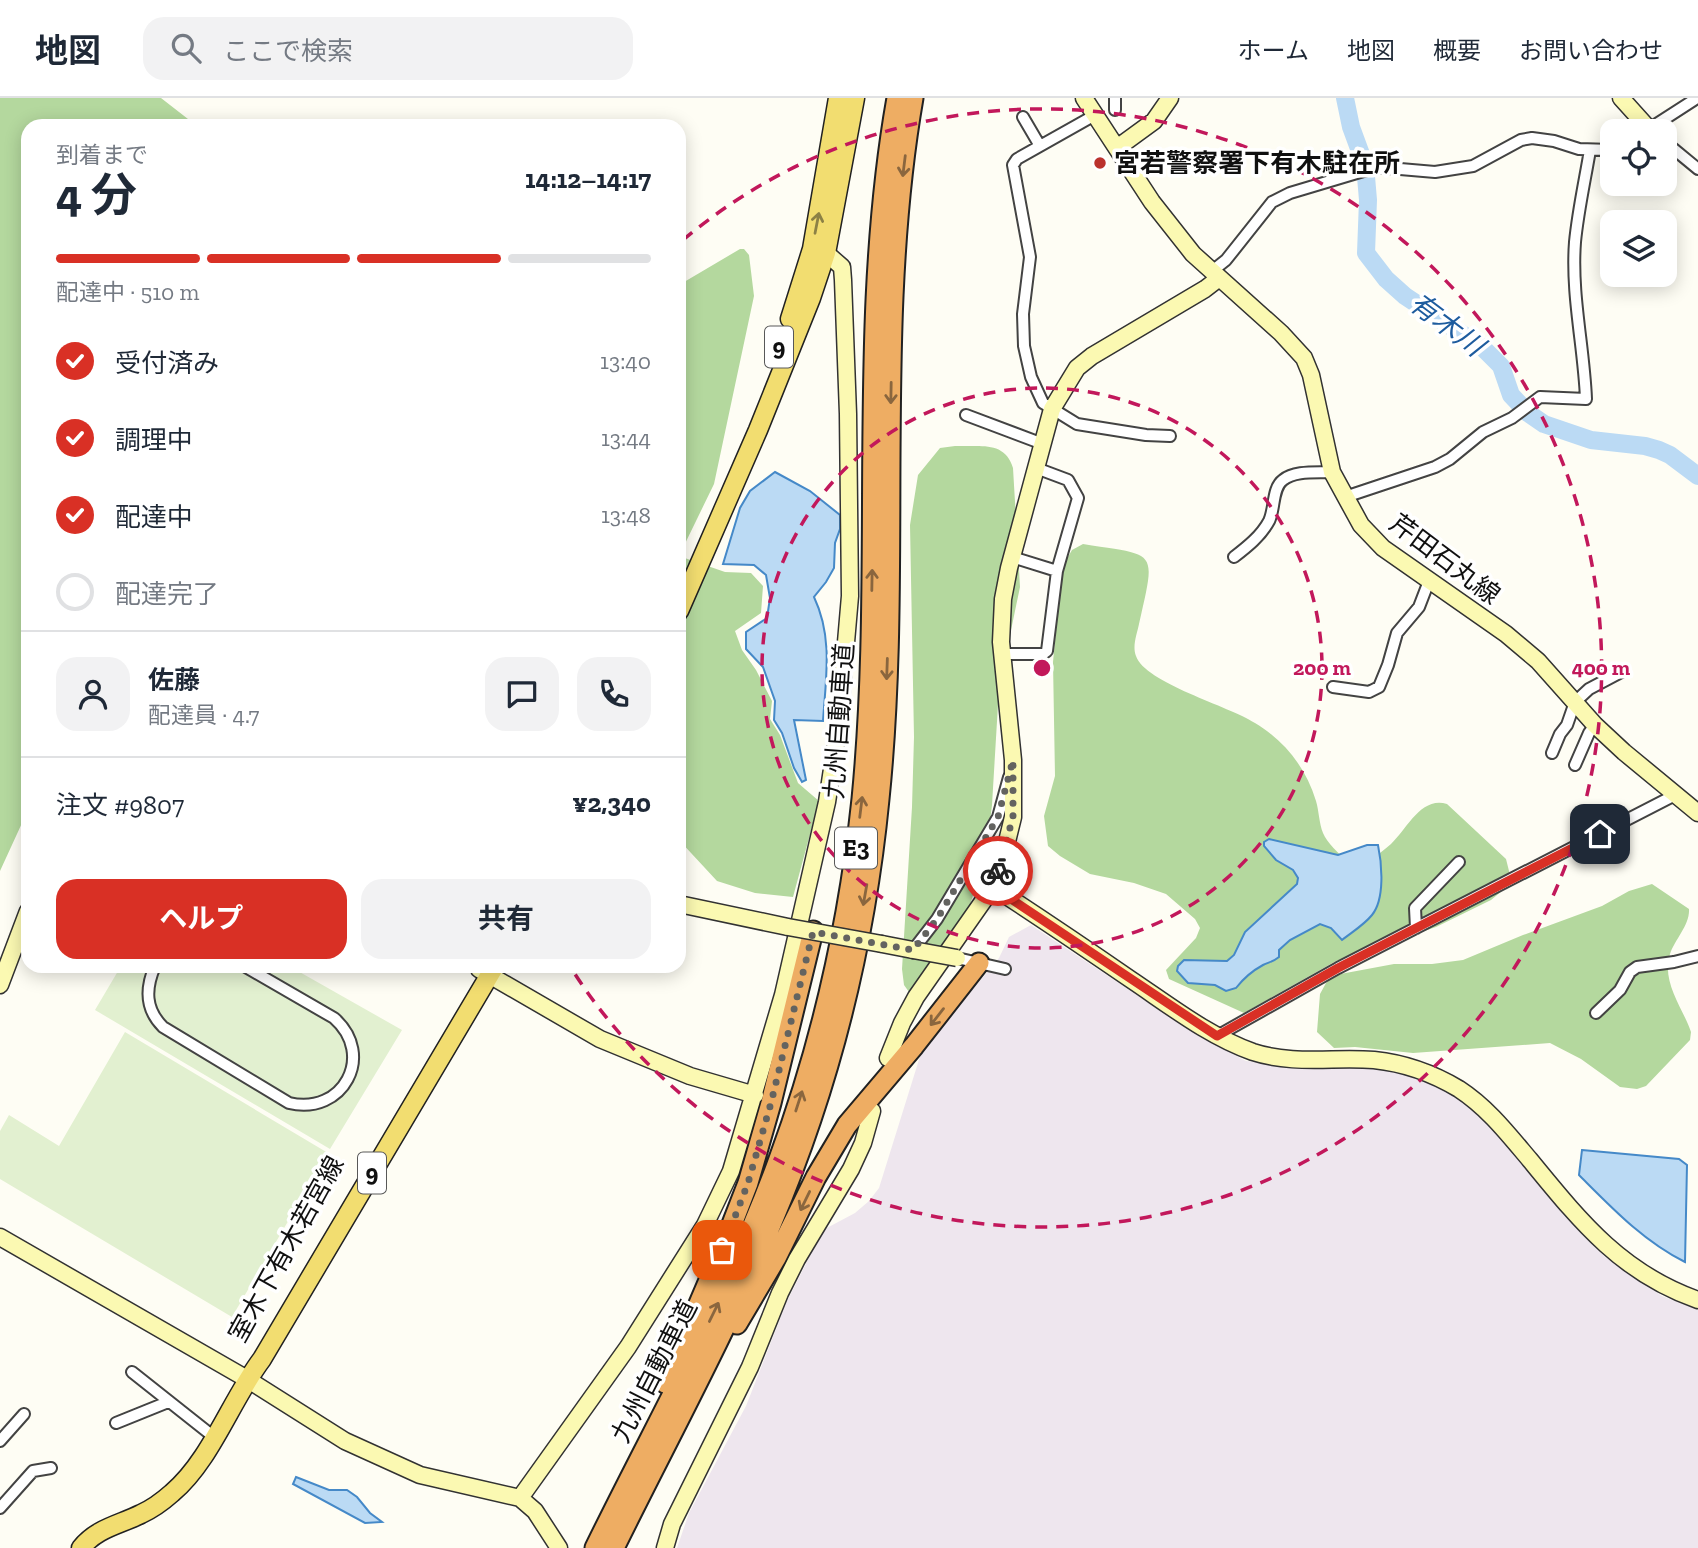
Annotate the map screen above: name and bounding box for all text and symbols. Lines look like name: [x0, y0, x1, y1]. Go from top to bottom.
search box: [143, 17, 633, 80]
icon: search: [167, 29, 205, 67]
text: 地図: [35, 31, 101, 70]
text: ここで検索: [223, 35, 353, 67]
text: ホーム: [1238, 36, 1309, 65]
text: 地図: [1347, 36, 1395, 65]
text: 概要: [1433, 36, 1481, 65]
text: お問い合わせ: [1519, 36, 1663, 65]
map controls: [1600, 119, 1677, 287]
button: locate: [1600, 119, 1677, 196]
text: 到着まで: [56, 141, 148, 169]
place label: 宮若警察署下有木駐在所: [1114, 147, 1400, 179]
one-way arrow: [897, 154, 910, 176]
marker: 宮若警察署下有木駐在所: [1092, 155, 1108, 171]
text: 14:12–14:17: [525, 163, 651, 195]
text: 4 分: [56, 168, 137, 223]
button: layers: [1600, 210, 1677, 287]
one-way arrow: [811, 212, 824, 235]
text: 配達中 · 510 m: [56, 278, 199, 306]
water label: 有木川: [1403, 286, 1493, 365]
road number: 9: [765, 326, 793, 368]
icon: check: [56, 342, 94, 380]
text: 受付済み: [115, 347, 219, 379]
text: 13:40: [600, 347, 651, 375]
one-way arrow: [884, 381, 898, 404]
icon: check: [56, 419, 94, 457]
text: 調理中: [115, 424, 193, 456]
text: 13:44: [601, 424, 651, 452]
icon: check: [56, 496, 94, 534]
text: 配達中: [115, 501, 193, 533]
text: 13:48: [601, 501, 651, 529]
street label: 芹田石丸線: [1383, 507, 1507, 611]
one-way arrow: [865, 569, 879, 592]
text: 配達完了: [115, 578, 219, 610]
street label: 九州自動車道: [818, 642, 860, 800]
text: 200 m: [1293, 655, 1351, 680]
text: 400 m: [1572, 655, 1631, 680]
centre of rings: [1030, 656, 1054, 680]
button: person: [56, 657, 130, 731]
button: chat: [485, 657, 559, 731]
button: phone: [577, 657, 651, 731]
one-way arrow: [881, 657, 894, 680]
text: 佐藤: [148, 664, 200, 696]
text: 配達員 · 4.7: [148, 701, 259, 729]
text: ¥2,340: [572, 787, 651, 819]
text: 注文 #9807: [56, 789, 184, 821]
one-way arrow: [854, 796, 867, 819]
pin: [1570, 804, 1630, 864]
icon: home: [1581, 815, 1619, 853]
road number: E3: [835, 828, 877, 868]
courier: [963, 836, 1033, 906]
icon: bike: [979, 852, 1017, 890]
button: ヘルプ: [56, 879, 347, 959]
button: 共有: [361, 879, 651, 959]
one-way arrow: [858, 883, 871, 906]
one-way arrow: [929, 1007, 944, 1026]
one-way arrow: [793, 1090, 806, 1112]
street label: 室木下有木若宮線: [222, 1150, 350, 1348]
road number: 9: [358, 1153, 386, 1194]
one-way arrow: [797, 1190, 811, 1211]
pin: [692, 1220, 752, 1280]
icon: bag: [703, 1231, 741, 1269]
street label: 九州自動車道: [604, 1294, 704, 1448]
one-way arrow: [707, 1302, 721, 1323]

